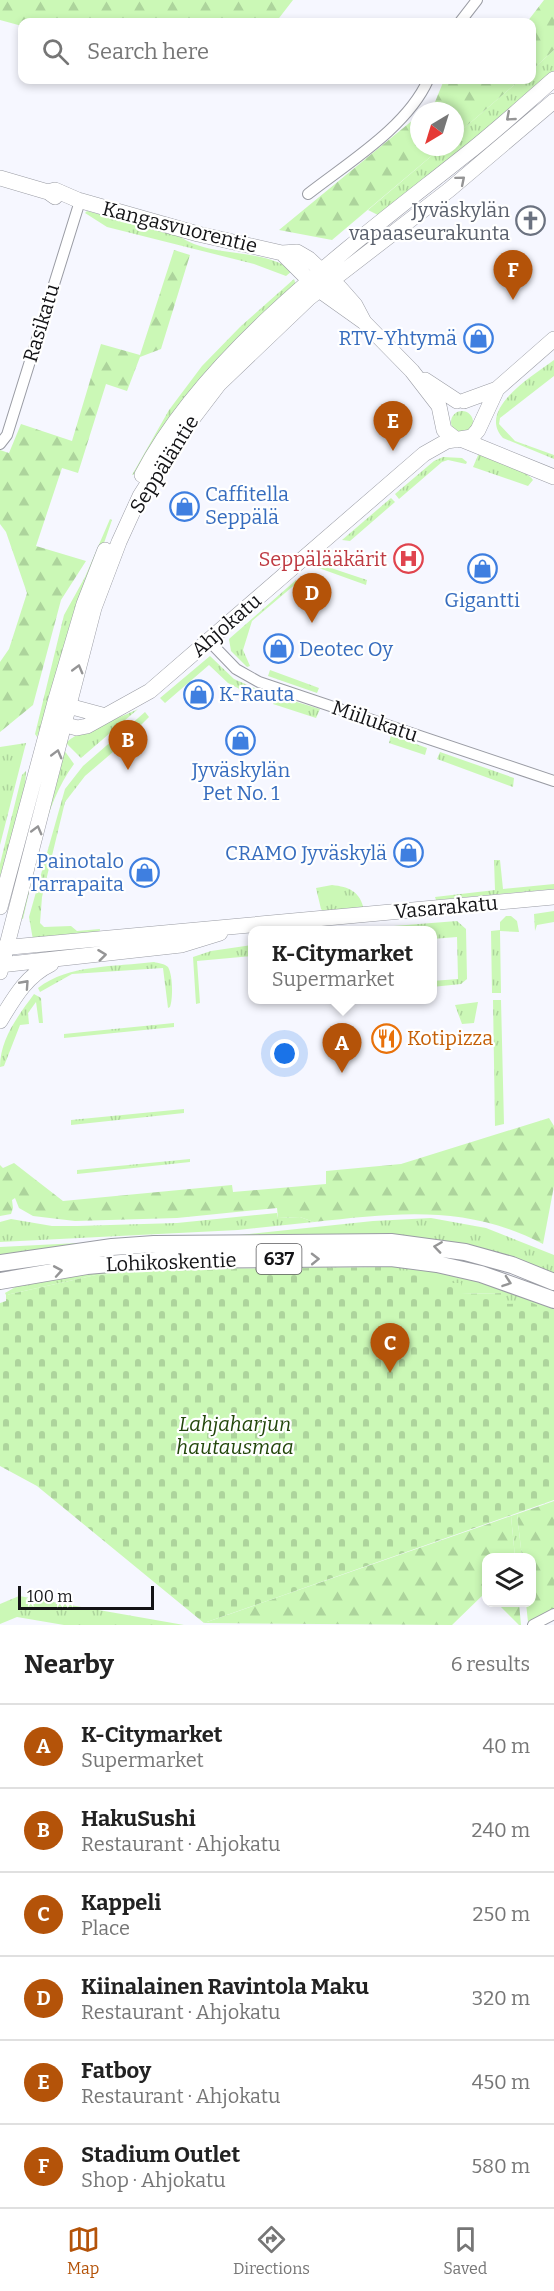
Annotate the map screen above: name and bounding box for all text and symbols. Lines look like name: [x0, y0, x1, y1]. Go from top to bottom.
search box: [18, 18, 536, 84]
icon: search: [39, 35, 72, 68]
text: Search here: [87, 38, 209, 65]
north arrow: [410, 102, 464, 156]
one-way arrow: [506, 110, 517, 121]
one-way arrow: [454, 176, 465, 187]
street label: Kangasvuorentie: [100, 196, 260, 258]
place label: Jyväskylän vapaaseurakunta: [348, 198, 510, 245]
church icon: Jyväskylän vapaaseurakunta: [515, 205, 547, 237]
pin: F: [494, 250, 532, 300]
street label: Rasikatu: [18, 281, 64, 365]
shop icon: RTV-Yhtymä: [462, 322, 494, 354]
place label: RTV-Yhtymä: [339, 326, 457, 350]
pin: E: [374, 402, 412, 451]
street label: Seppäläntie: [124, 411, 204, 517]
place label: Caffitella Seppälä: [205, 482, 289, 529]
shop icon: Caffitella Seppälä: [168, 490, 200, 522]
hospital icon: Seppälääkärit: [392, 543, 424, 575]
place label: Seppälääkärit: [259, 547, 387, 571]
shop icon: Gigantti: [466, 553, 498, 585]
pin: D: [292, 574, 332, 623]
street label: Ahjokatu: [186, 588, 266, 663]
place label: Gigantti: [444, 588, 520, 612]
shop icon: Deotec Oy: [262, 633, 294, 665]
place label: Deotec Oy: [299, 637, 393, 661]
one-way arrow: [71, 664, 83, 674]
shop icon: K-Rauta: [182, 678, 214, 710]
place label: K-Rauta: [219, 682, 295, 706]
street label: Miilukatu: [329, 695, 421, 747]
pin: B: [108, 720, 148, 770]
shop icon: Jyväskylän Pet No. 1: [225, 724, 257, 756]
one-way arrow: [49, 749, 62, 759]
place label: Jyväskylän Pet No. 1: [191, 758, 291, 805]
one-way arrow: [29, 825, 42, 835]
shop icon: CRAMO Jyväskylä: [392, 837, 424, 869]
place label: CRAMO Jyväskylä: [225, 841, 387, 865]
place label: Painotalo Tarrapaita: [28, 849, 124, 896]
shop icon: Painotalo Tarrapaita: [129, 856, 161, 888]
street label: Vasarakatu: [393, 891, 499, 923]
popup: [248, 926, 437, 1004]
text: K-Citymarket: [272, 940, 413, 967]
one-way arrow: [97, 949, 106, 961]
text: Supermarket: [272, 967, 395, 991]
one-way arrow: [18, 980, 29, 991]
restaurant icon: Kotipizza: [370, 1022, 402, 1054]
pin: A: [322, 1024, 362, 1073]
place label: Kotipizza: [407, 1026, 493, 1050]
your location: [270, 1039, 299, 1068]
one-way arrow: [433, 1241, 443, 1253]
road number: 637: [256, 1244, 302, 1274]
street label: Lohikoskentie: [105, 1248, 237, 1276]
one-way arrow: [310, 1253, 319, 1265]
one-way arrow: [52, 1265, 62, 1278]
one-way arrow: [501, 1274, 512, 1287]
pin: C: [370, 1324, 410, 1373]
park label: Lahjaharjun hautausmaa: [176, 1412, 294, 1459]
map controls: [482, 1553, 536, 1607]
button: layers: [482, 1553, 536, 1607]
scale bar: [18, 1583, 154, 1610]
text: 100 m: [27, 1587, 72, 1606]
text: Nearby: [24, 1649, 114, 1680]
text: 6 results: [451, 1652, 530, 1676]
text: K-Citymarket: [81, 1721, 222, 1748]
text: A: [36, 1734, 51, 1758]
text: 40 m: [482, 1734, 530, 1758]
text: Supermarket: [81, 1748, 204, 1772]
text: HakuSushi: [81, 1805, 196, 1832]
text: B: [37, 1818, 50, 1842]
text: 240 m: [472, 1818, 530, 1842]
text: Restaurant · Ahjokatu: [81, 1832, 281, 1856]
text: Kappeli: [81, 1889, 161, 1916]
text: C: [37, 1902, 50, 1926]
text: 250 m: [473, 1902, 530, 1926]
text: Place: [81, 1916, 130, 1940]
text: Kiinalainen Ravintola Maku: [81, 1973, 369, 2000]
text: D: [36, 1986, 51, 2010]
text: 320 m: [472, 1986, 530, 2010]
text: Restaurant · Ahjokatu: [81, 2000, 281, 2024]
text: Fatboy: [81, 2057, 151, 2084]
text: E: [37, 2070, 50, 2094]
text: 450 m: [472, 2070, 530, 2094]
text: Restaurant · Ahjokatu: [81, 2084, 281, 2108]
text: Stadium Outlet: [81, 2141, 240, 2168]
text: F: [38, 2154, 49, 2178]
text: 580 m: [471, 2154, 530, 2178]
text: Shop · Ahjokatu: [81, 2168, 226, 2192]
tab: Map: [67, 2223, 100, 2278]
tab: Directions: [233, 2223, 310, 2278]
tab: Saved: [443, 2223, 487, 2278]

